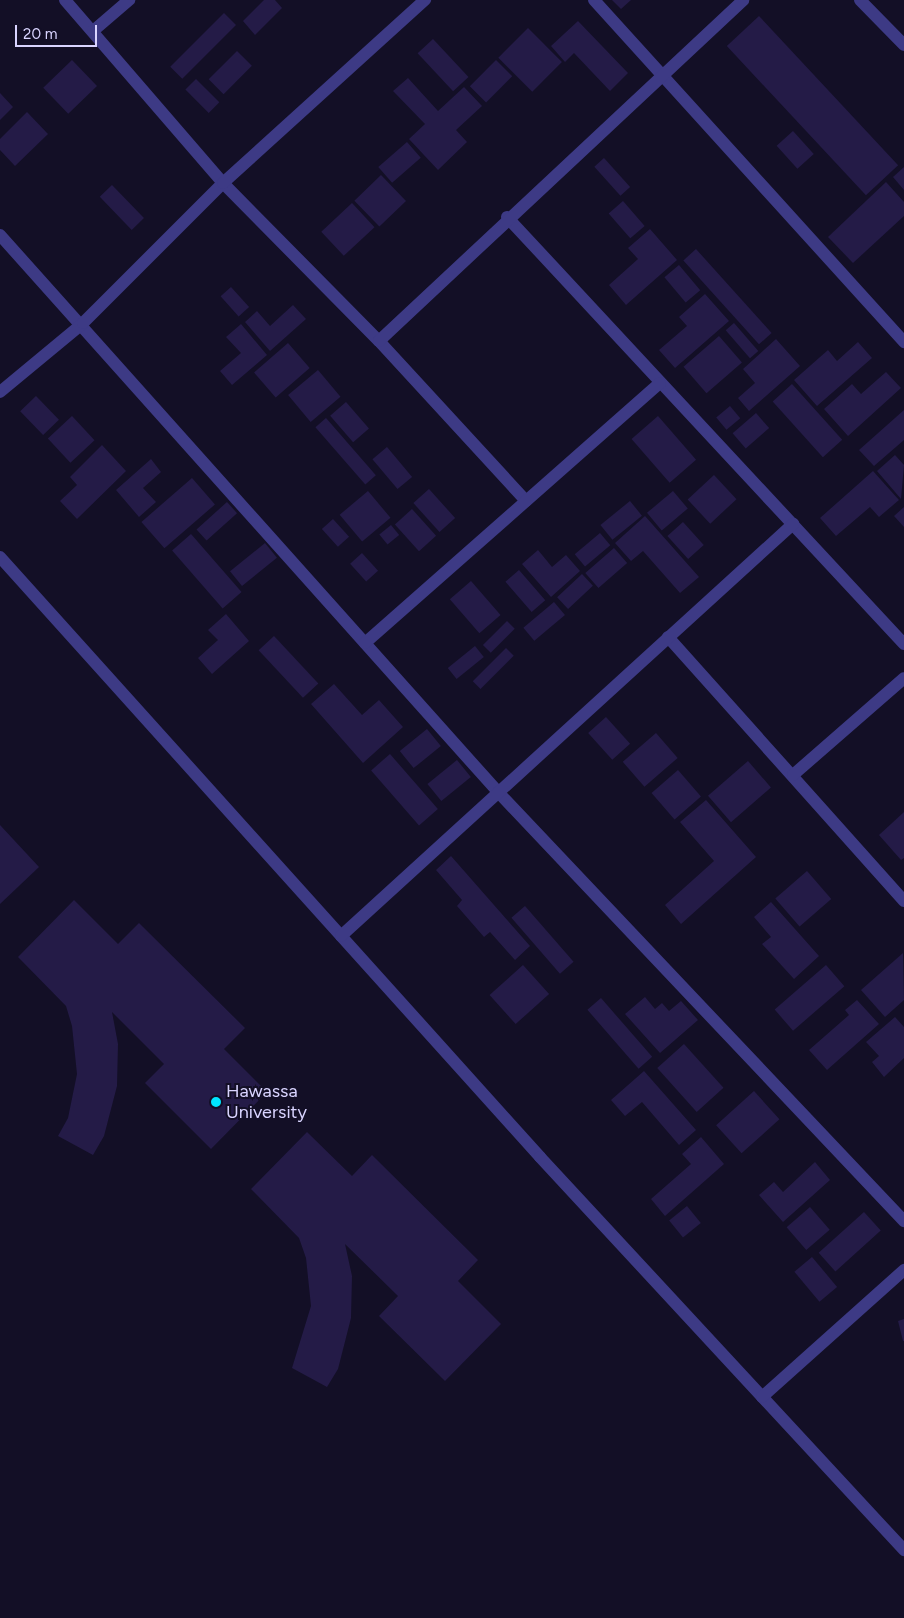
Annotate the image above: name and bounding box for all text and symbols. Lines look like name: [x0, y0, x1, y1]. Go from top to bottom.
scale bar: [18, 15, 100, 47]
text: 20 m: [23, 25, 57, 43]
place label: Hawassa University: [226, 1081, 307, 1124]
marker: Hawassa University: [210, 1096, 222, 1108]

